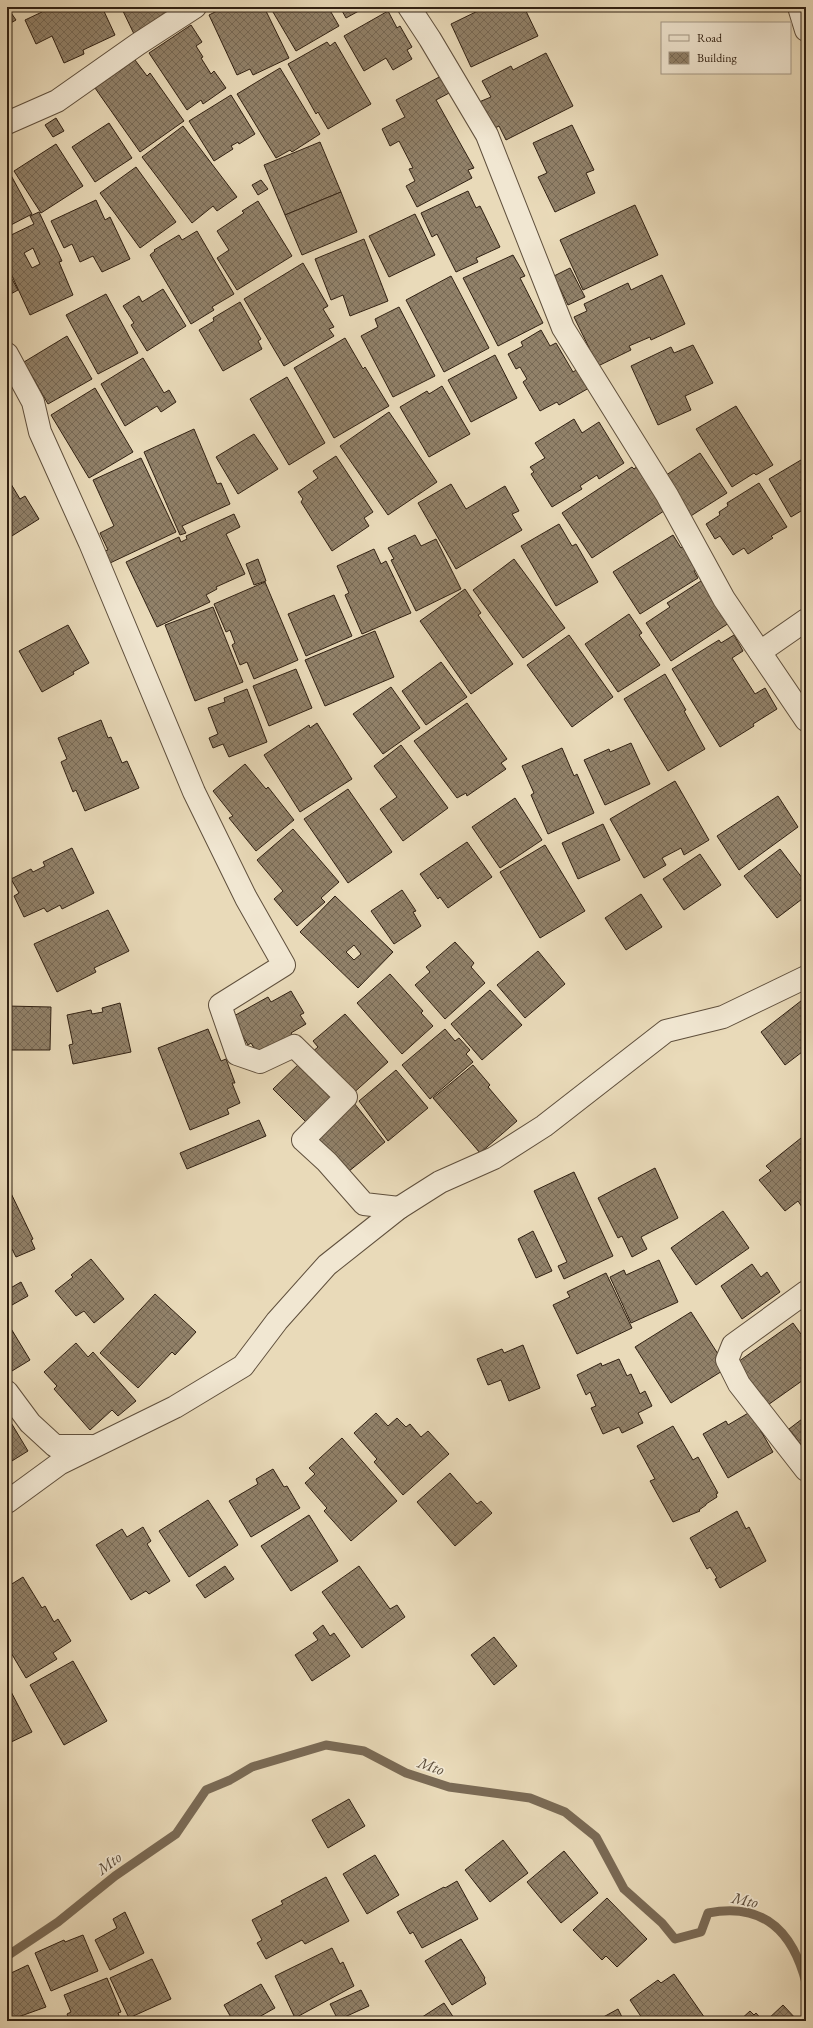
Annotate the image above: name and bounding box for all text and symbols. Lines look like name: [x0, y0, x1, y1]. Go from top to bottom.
legend: [661, 22, 791, 74]
text: Road: [697, 30, 723, 46]
text: Building: [697, 50, 738, 66]
water label: Mto: [414, 1752, 447, 1780]
water label: Mto: [91, 1847, 126, 1880]
water label: Mto: [729, 1887, 760, 1913]

